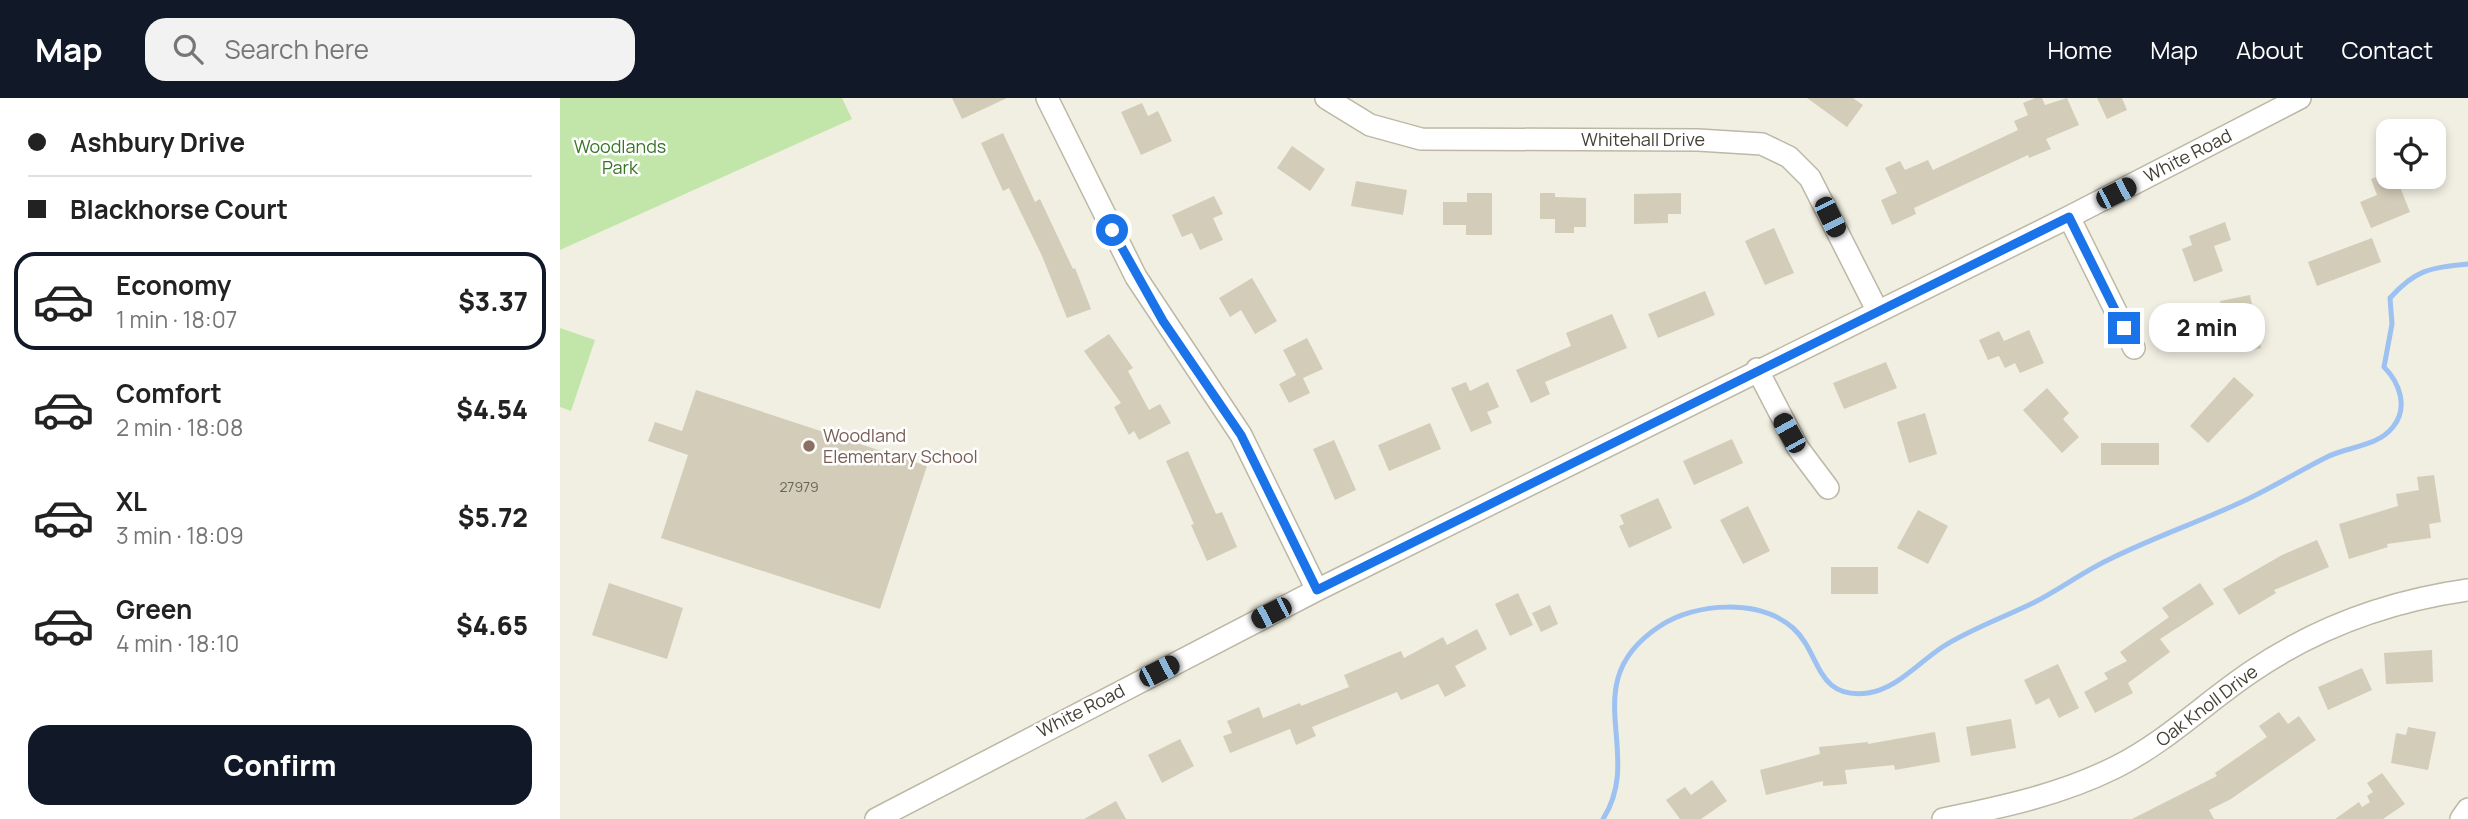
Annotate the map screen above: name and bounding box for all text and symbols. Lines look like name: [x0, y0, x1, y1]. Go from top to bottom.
search box: [145, 18, 635, 81]
text: Map: [35, 27, 103, 72]
icon: search: [169, 30, 207, 68]
text: Search here: [225, 31, 369, 67]
text: Home: [2047, 33, 2112, 66]
text: Map: [2150, 33, 2198, 66]
text: About: [2236, 33, 2304, 66]
text: Contact: [2342, 33, 2433, 66]
map controls: [2376, 119, 2446, 189]
button: locate: [2376, 119, 2446, 189]
street label: White Road: [2140, 123, 2235, 187]
text: Ashbury Drive: [70, 124, 245, 160]
street label: Whitehall Drive: [1581, 127, 1705, 151]
park label: Woodlands Park: [574, 134, 666, 179]
car: [2093, 174, 2140, 212]
text: Blackhorse Court: [70, 191, 288, 227]
car: [1812, 194, 1849, 240]
route start: [1096, 214, 1128, 246]
text: Economy: [116, 267, 231, 303]
icon: car: [32, 270, 95, 333]
text: $3.37: [458, 283, 528, 319]
text: 1 min · 18:07: [116, 303, 237, 335]
callout: 2 min: [2148, 303, 2264, 352]
text: 2 min: [2177, 311, 2238, 343]
route end: [2108, 312, 2140, 344]
text: Comfort: [116, 375, 222, 411]
icon: car: [32, 378, 95, 441]
text: $4.54: [456, 391, 528, 427]
car: [1770, 410, 1809, 456]
text: 2 min · 18:08: [116, 411, 243, 443]
place label: Woodland Elementary School: [823, 423, 978, 468]
marker: Woodland Elementary School: [801, 438, 817, 454]
house number: 27979: [779, 477, 819, 496]
text: XL: [116, 483, 147, 519]
icon: car: [32, 486, 95, 549]
text: $5.72: [458, 499, 528, 535]
text: 3 min · 18:09: [116, 519, 244, 551]
text: Green: [116, 591, 192, 627]
icon: car: [32, 594, 95, 657]
car: [1248, 594, 1295, 632]
text: $4.65: [456, 607, 528, 643]
text: 4 min · 18:10: [116, 627, 239, 659]
car: [1136, 652, 1183, 690]
street label: Oak Knoll Drive: [2151, 659, 2262, 751]
street label: White Road: [1033, 678, 1128, 742]
button: Confirm: [28, 725, 532, 805]

